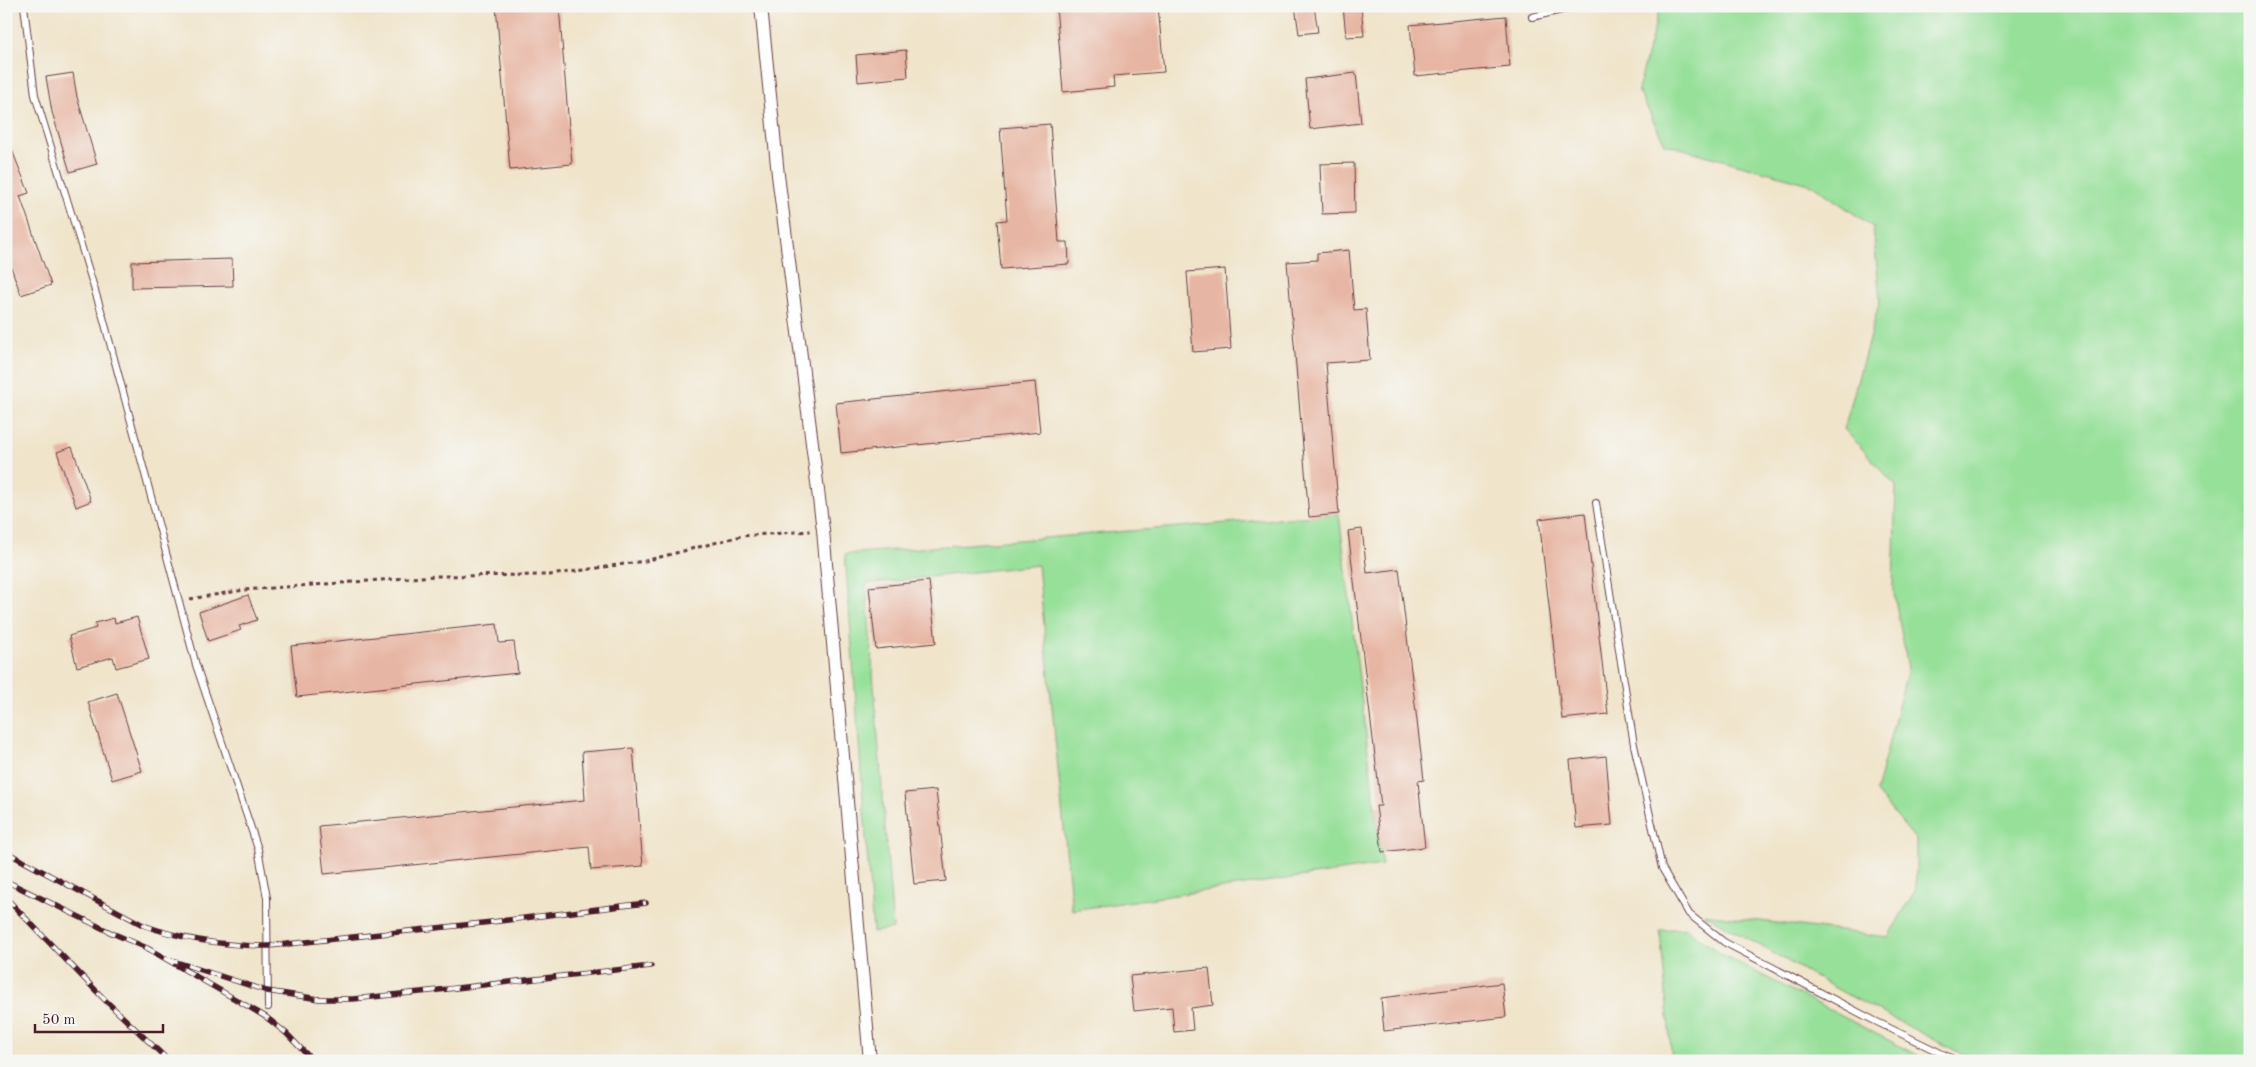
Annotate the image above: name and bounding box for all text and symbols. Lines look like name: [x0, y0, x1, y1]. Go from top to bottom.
scale bar: [35, 1002, 162, 1034]
text: 50 m: [42, 1013, 76, 1028]

